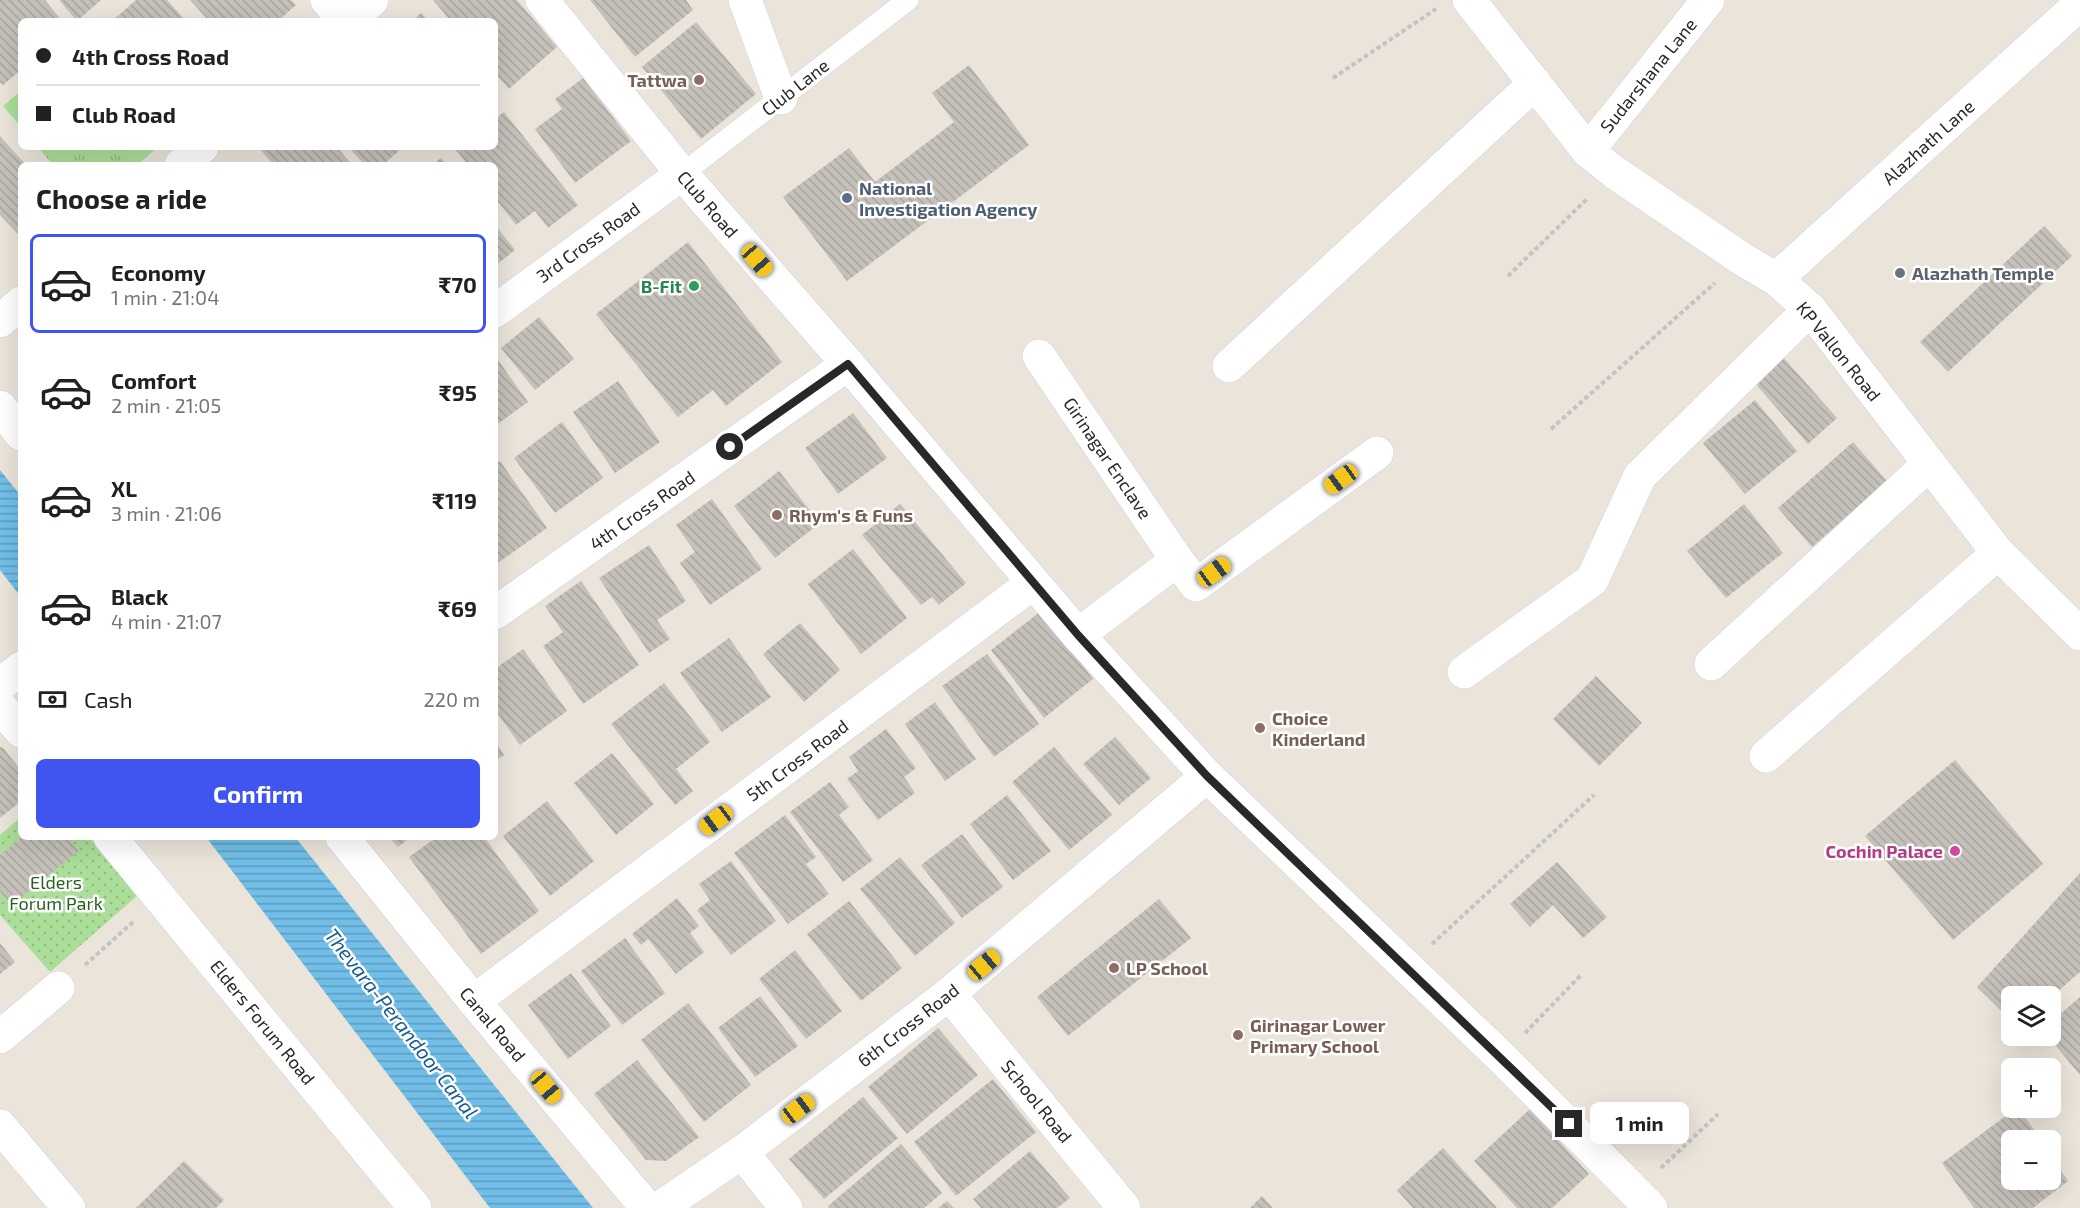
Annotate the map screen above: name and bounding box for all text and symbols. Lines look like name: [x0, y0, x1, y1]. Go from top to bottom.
street label: Sudarshana Lane: [1595, 13, 1701, 137]
text: 4th Cross Road: [72, 43, 229, 69]
street label: Club Lane: [757, 54, 833, 120]
place label: Tattwa: [627, 69, 687, 91]
marker: Tattwa: [692, 73, 706, 87]
street label: Alazhath Lane: [1877, 95, 1979, 189]
text: Club Road: [72, 101, 176, 127]
street label: Club Road: [673, 166, 743, 242]
place label: National Investigation Agency: [859, 177, 1038, 220]
text: Choose a ride: [36, 182, 207, 214]
marker: National Investigation Agency: [840, 191, 854, 205]
street label: 3rd Cross Road: [532, 197, 644, 287]
car: [738, 241, 776, 279]
icon: car: [39, 257, 93, 311]
text: Economy: [111, 259, 206, 285]
place label: Alazhath Temple: [1912, 262, 2054, 284]
marker: Alazhath Temple: [1893, 266, 1907, 280]
text: ₹70: [438, 271, 477, 297]
place label: B-Fit: [641, 275, 683, 297]
marker: B-Fit: [687, 279, 701, 293]
text: 1 min · 21:04: [111, 285, 219, 309]
street label: KP Vallon Road: [1792, 297, 1886, 405]
icon: car: [39, 365, 93, 419]
text: Comfort: [111, 367, 196, 393]
text: ₹95: [439, 379, 477, 405]
text: 2 min · 21:05: [111, 393, 221, 417]
street label: Girinagar Enclave: [1059, 393, 1157, 523]
route start: [716, 433, 743, 460]
car: [1321, 461, 1361, 497]
street label: 4th Cross Road: [585, 466, 699, 554]
icon: car: [39, 473, 93, 527]
text: XL: [111, 475, 137, 501]
text: ₹119: [432, 487, 477, 513]
text: 3 min · 21:06: [111, 501, 222, 525]
place label: Rhym's & Funs: [789, 504, 913, 526]
marker: Rhym's & Funs: [770, 508, 784, 522]
car: [1194, 554, 1234, 590]
icon: car: [39, 581, 93, 635]
text: Black: [111, 583, 168, 609]
text: ₹69: [438, 595, 477, 621]
text: 4 min · 21:07: [111, 609, 222, 633]
icon: cash: [36, 683, 69, 716]
text: Cash: [84, 686, 133, 712]
text: 220 m: [423, 687, 480, 711]
place label: Choice Kinderland: [1272, 707, 1366, 750]
street label: 5th Cross Road: [742, 714, 852, 806]
marker: Choice Kinderland: [1253, 721, 1267, 735]
button: Confirm: [36, 759, 480, 828]
car: [696, 802, 736, 838]
place label: Cochin Palace: [1825, 840, 1943, 862]
marker: Cochin Palace: [1948, 844, 1962, 858]
park label: Elders Forum Park: [9, 871, 103, 914]
water label: Thevara-Perandoor Canal: [320, 923, 484, 1123]
car: [964, 947, 1004, 983]
street label: Elders Forum Road: [206, 955, 320, 1089]
place label: LP School: [1126, 957, 1208, 979]
marker: LP School: [1107, 961, 1121, 975]
street label: 6th Cross Road: [853, 979, 963, 1071]
street label: Canal Road: [455, 982, 531, 1066]
map controls: [2001, 986, 2061, 1190]
button: layers: [2001, 986, 2061, 1046]
place label: Girinagar Lower Primary School: [1250, 1014, 1386, 1057]
marker: Girinagar Lower Primary School: [1231, 1028, 1245, 1042]
street label: School Road: [997, 1055, 1077, 1147]
button: +: [2001, 1058, 2061, 1118]
car: [528, 1067, 564, 1107]
car: [778, 1091, 818, 1127]
callout: 1 min: [1590, 1103, 1689, 1145]
route end: [1555, 1110, 1582, 1137]
text: 1 min: [1615, 1111, 1664, 1135]
button: −: [2001, 1130, 2061, 1190]

